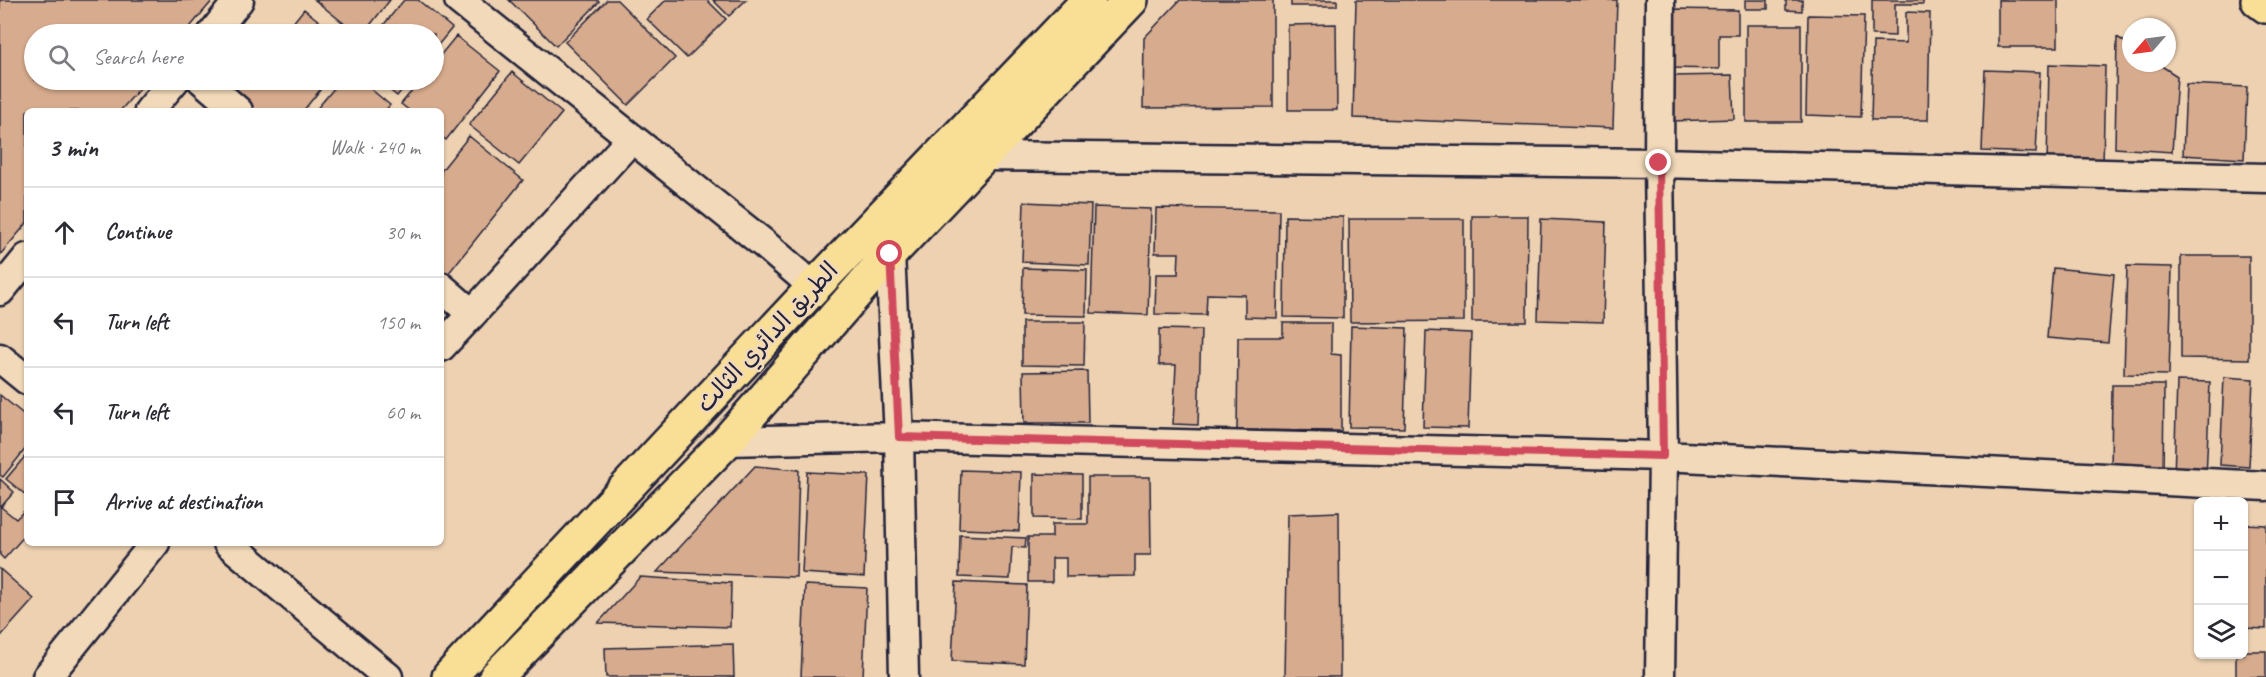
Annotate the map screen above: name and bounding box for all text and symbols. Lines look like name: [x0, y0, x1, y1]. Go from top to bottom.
north arrow: [2122, 18, 2176, 72]
search box: [24, 24, 444, 90]
icon: search: [45, 41, 78, 74]
text: Search here: [93, 43, 183, 71]
text: 3 min: [48, 131, 98, 164]
text: Walk · 240 m: [330, 135, 420, 160]
route end: [1645, 149, 1671, 175]
icon: ahead: [48, 216, 81, 249]
text: Continue: [105, 218, 171, 246]
text: 30 m: [386, 220, 420, 245]
route start: [876, 240, 902, 266]
street label: الطريق الدائري الثالث: [690, 256, 846, 420]
icon: left: [48, 306, 81, 339]
text: Turn left: [105, 308, 169, 336]
text: 150 m: [377, 310, 420, 335]
icon: left: [48, 396, 81, 429]
text: Turn left: [105, 398, 169, 426]
text: 60 m: [386, 400, 420, 425]
icon: arrive: [48, 486, 81, 519]
text: Arrive at destination: [105, 488, 262, 516]
map controls: [2194, 497, 2248, 659]
button: +: [2194, 497, 2248, 551]
button: −: [2194, 551, 2248, 605]
button: layers: [2194, 605, 2248, 659]

